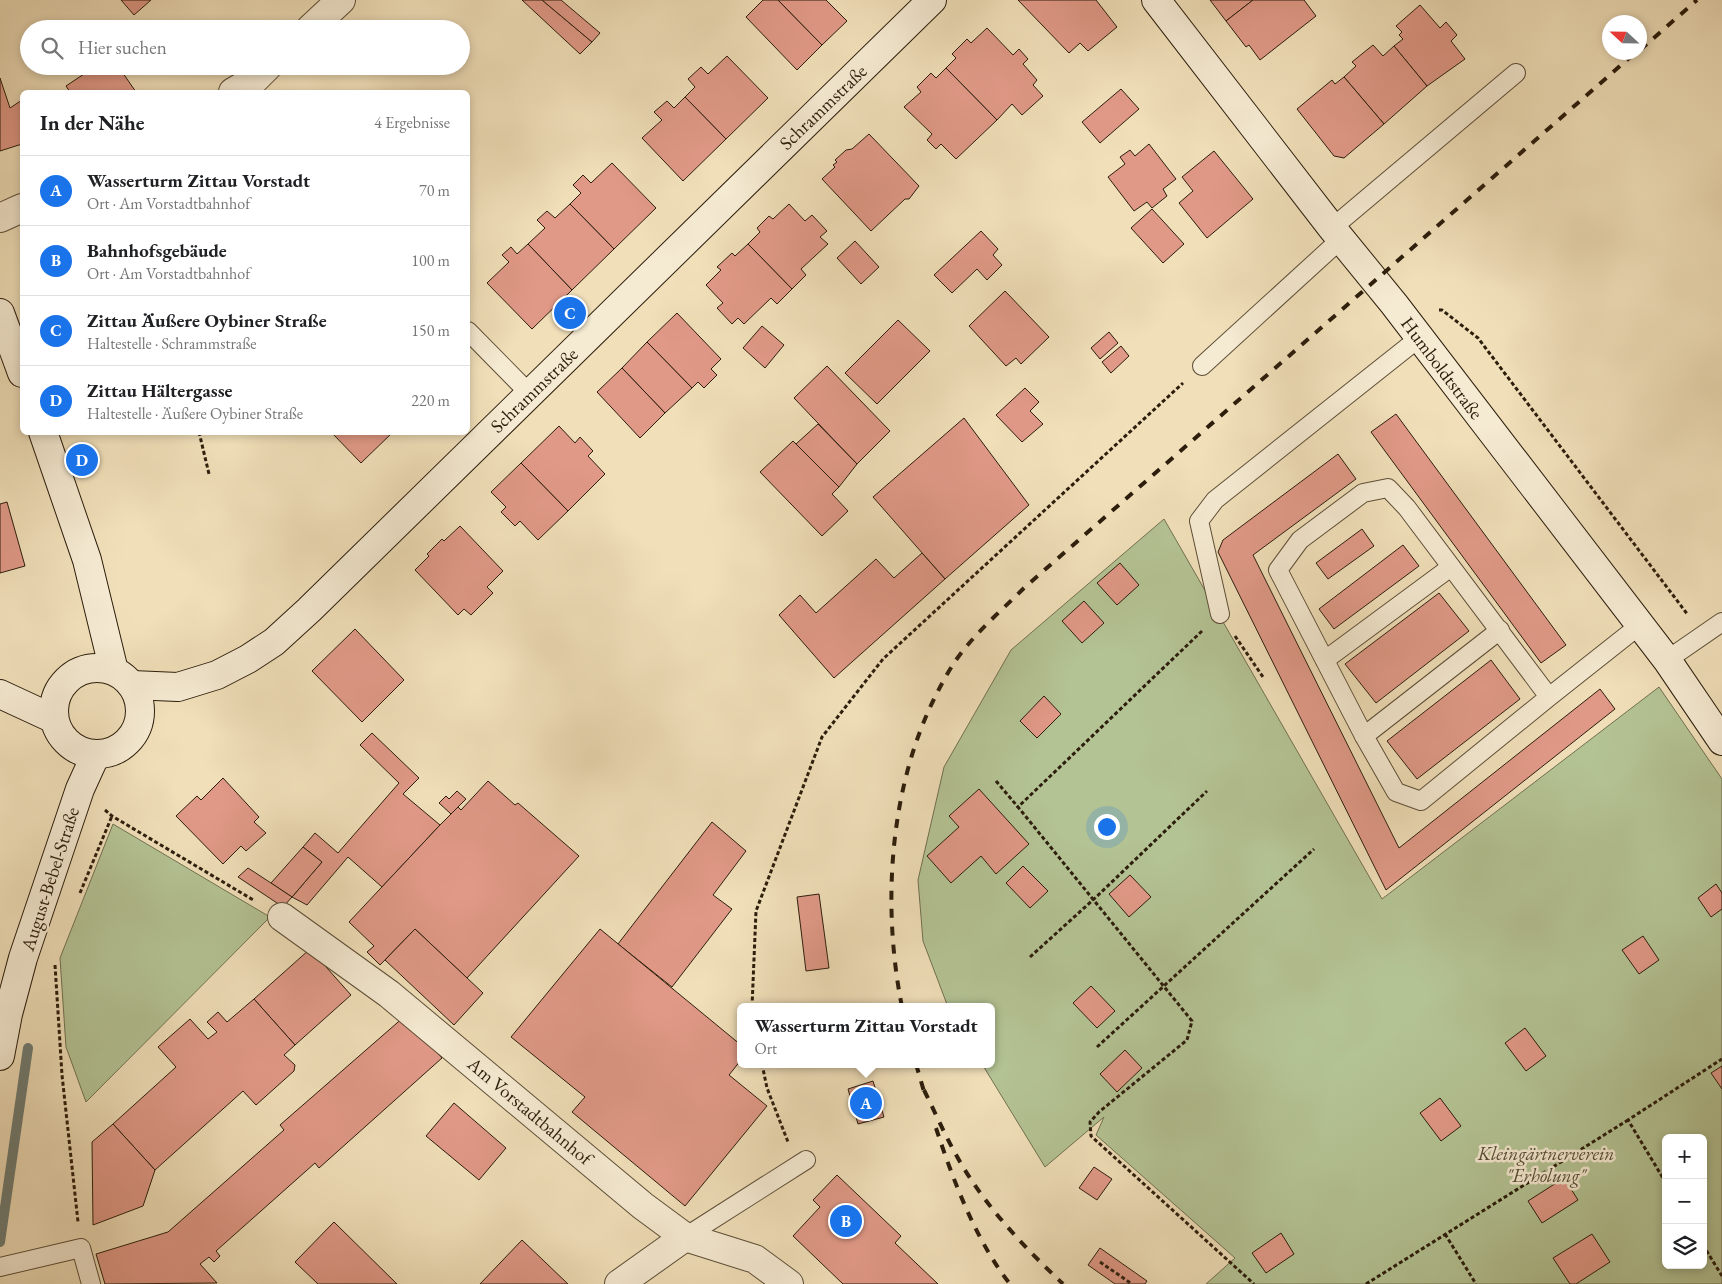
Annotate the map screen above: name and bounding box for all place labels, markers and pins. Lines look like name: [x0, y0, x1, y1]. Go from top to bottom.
pin: C: [554, 294, 586, 332]
pin: D: [66, 441, 98, 479]
pin: A: [850, 1084, 882, 1122]
pin: B: [830, 1202, 862, 1240]

